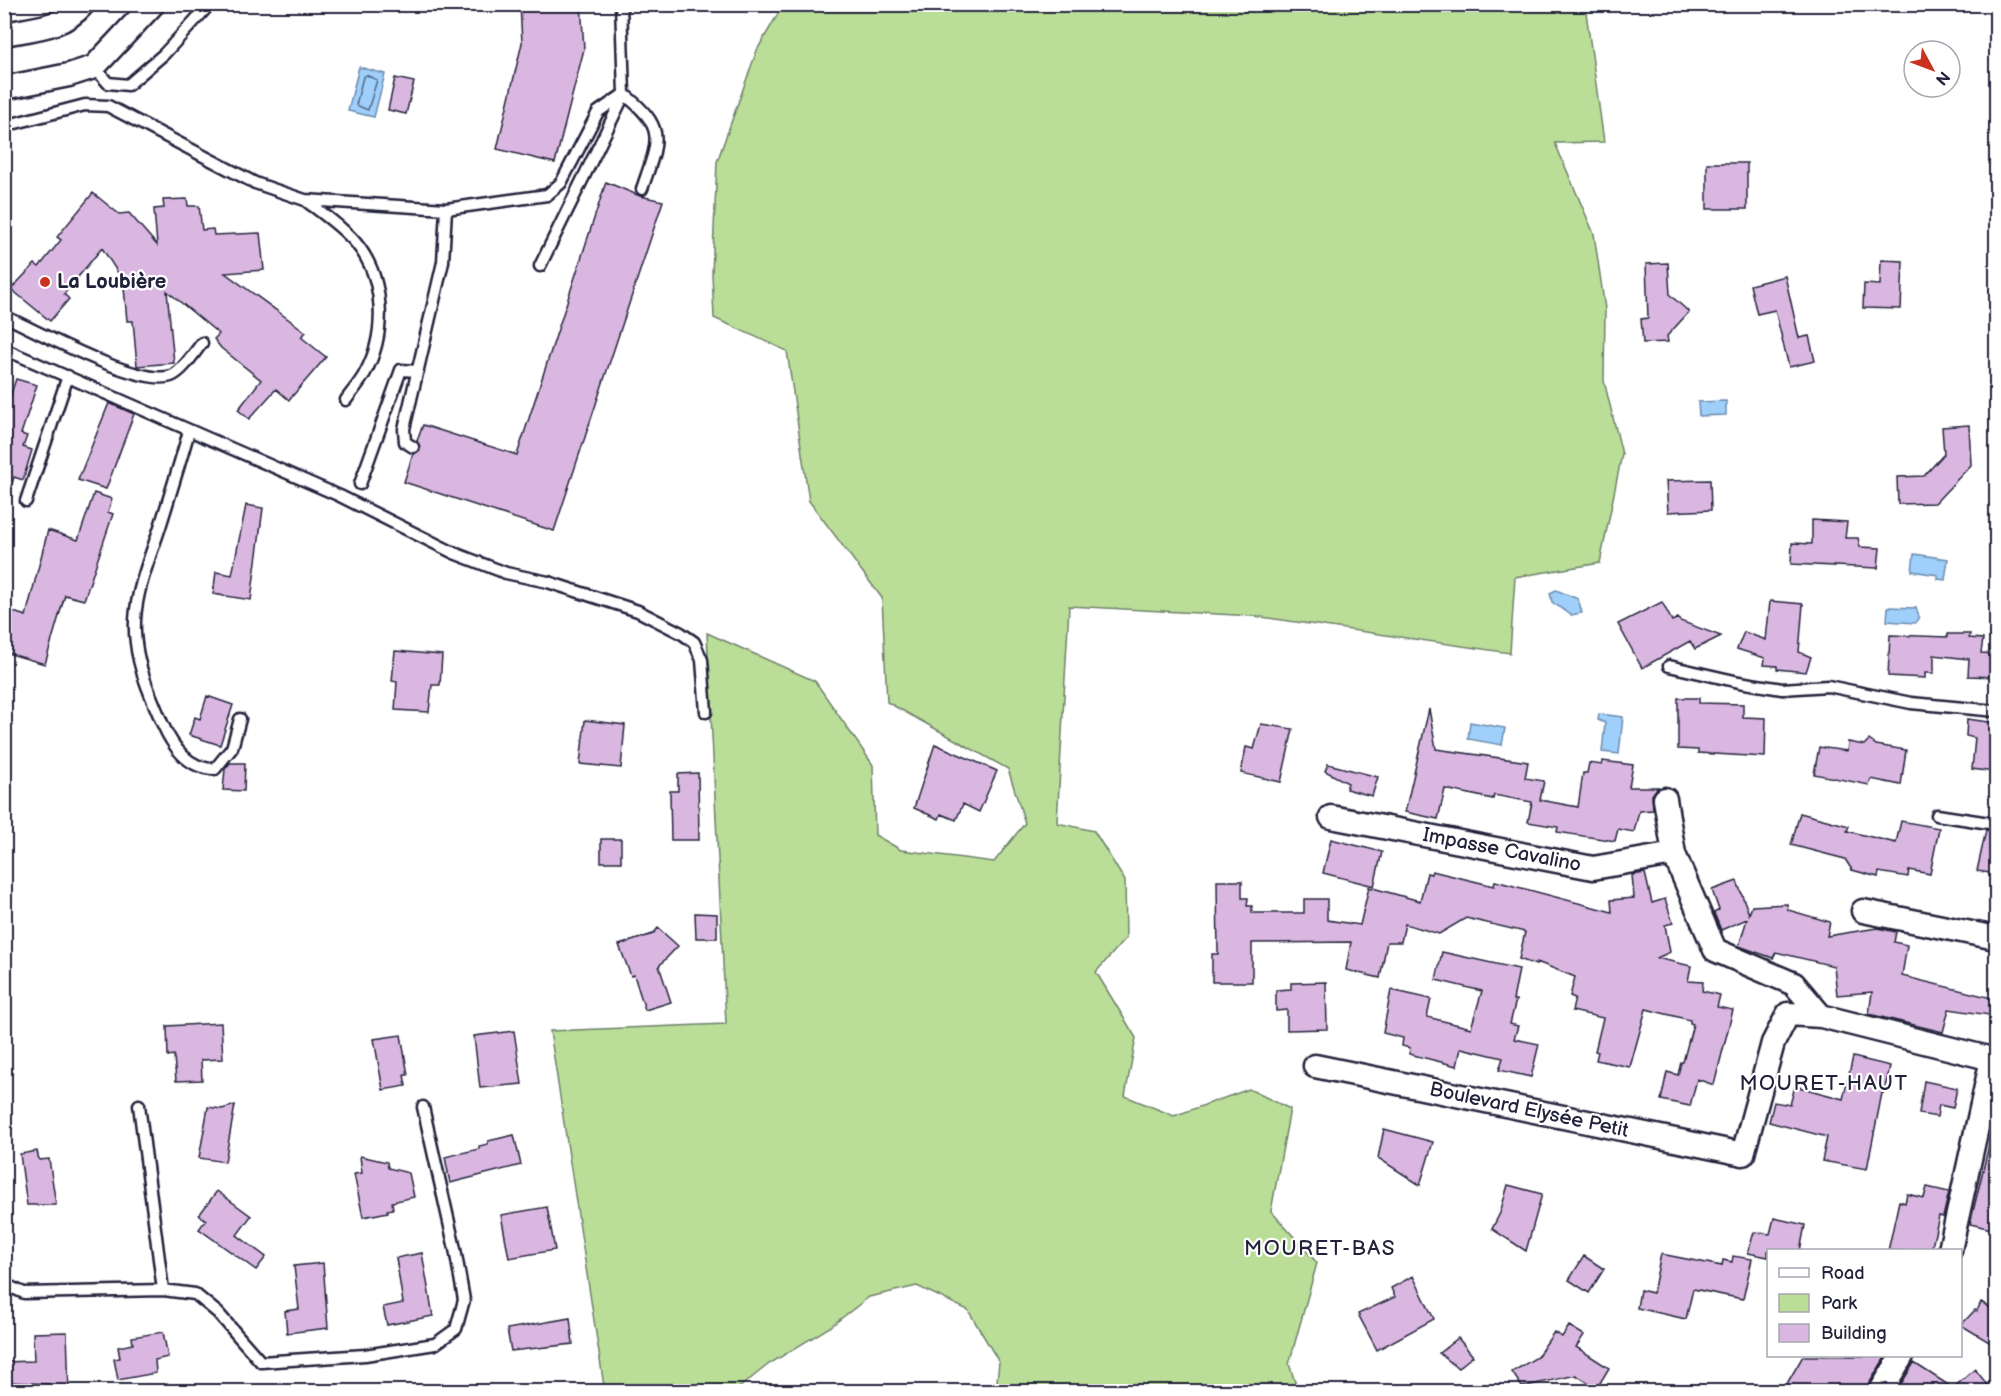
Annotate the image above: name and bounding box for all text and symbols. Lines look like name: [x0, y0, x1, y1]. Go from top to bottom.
north arrow: [1902, 39, 1962, 99]
text: N: [1931, 67, 1953, 89]
place label: La Loubière: [57, 270, 166, 294]
marker: La Loubière: [38, 275, 52, 289]
street label: Impasse Cavalino: [1421, 823, 1583, 877]
district label: MOURET-HAUT: [1739, 1071, 1909, 1096]
street label: Boulevard Elysée Petit: [1427, 1077, 1631, 1143]
district label: MOURET-BAS: [1244, 1236, 1396, 1261]
legend: [1767, 1249, 1962, 1357]
text: Road: [1821, 1263, 1865, 1284]
text: Park: [1821, 1293, 1857, 1314]
text: Building: [1821, 1323, 1887, 1344]

